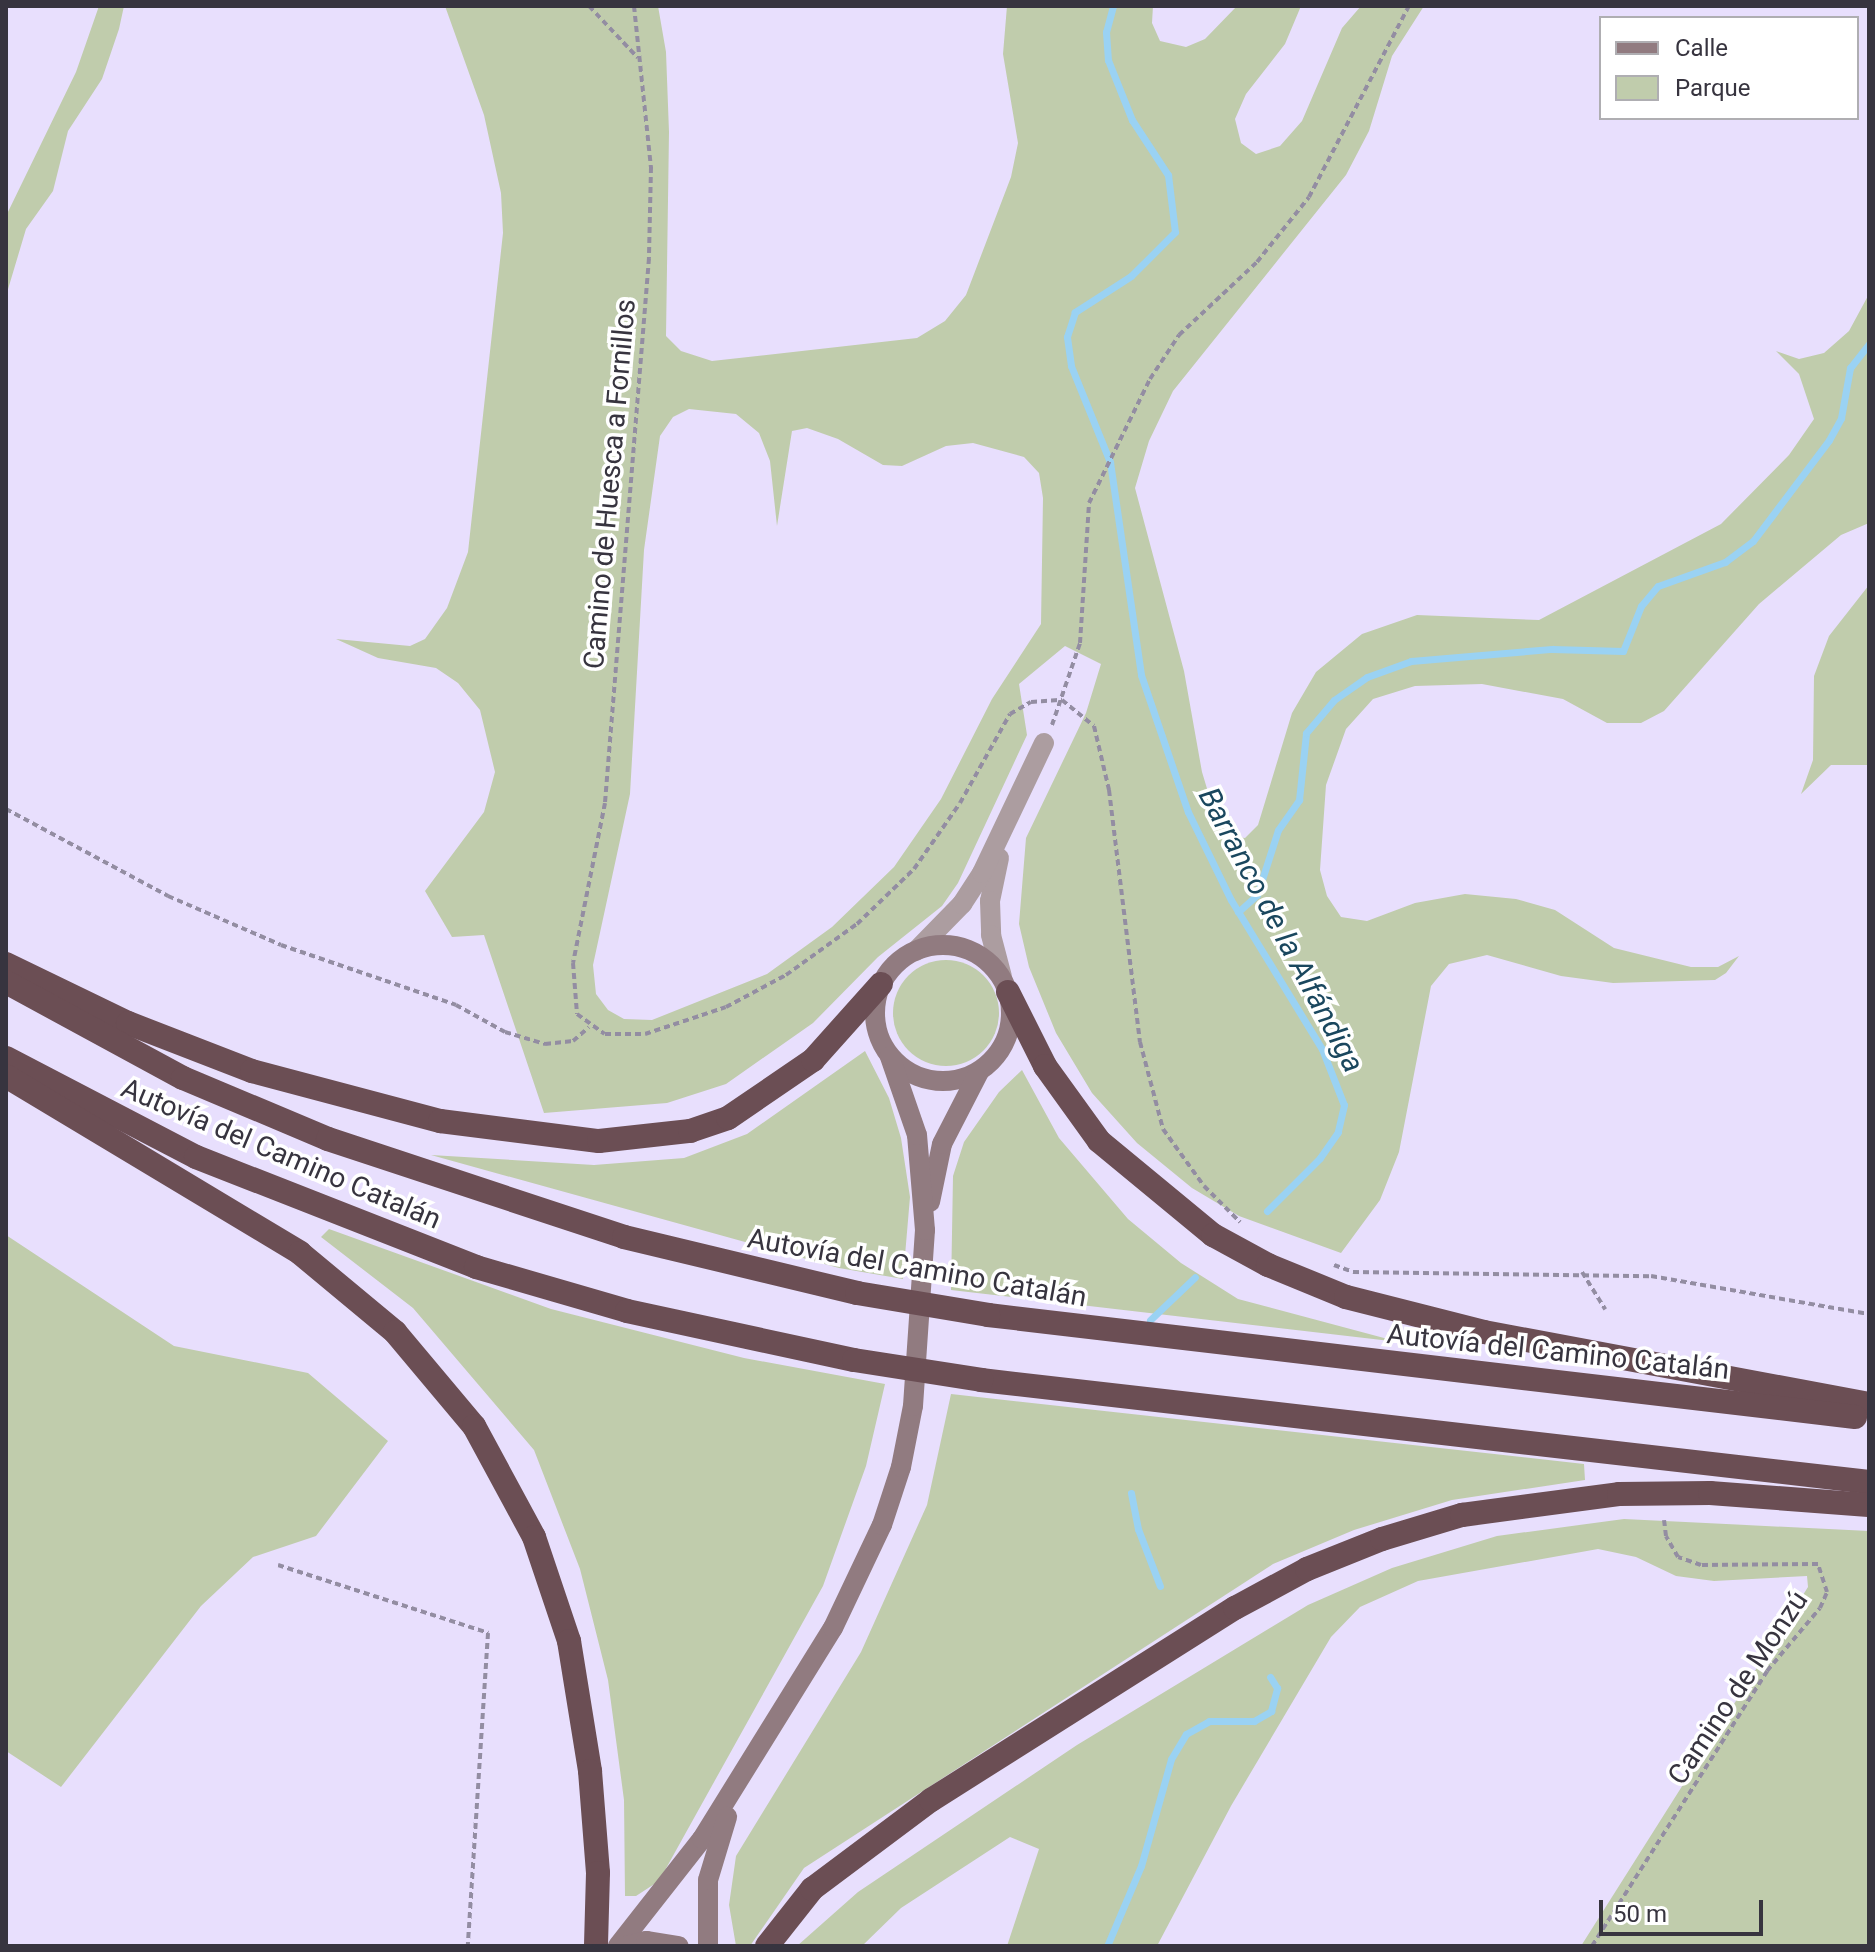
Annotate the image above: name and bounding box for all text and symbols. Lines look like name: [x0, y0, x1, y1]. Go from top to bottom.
legend: [1599, 16, 1859, 120]
text: Calle: [1675, 34, 1728, 62]
text: Parque: [1675, 74, 1751, 102]
street label: Camino de Huesca a Fornillos: [577, 298, 643, 670]
water label: Barranco de la Alfándiga: [1191, 781, 1371, 1079]
street label: Autovía del Camino Catalán: [116, 1071, 446, 1237]
street label: Autovía del Camino Catalán: [745, 1222, 1089, 1314]
street label: Autovía del Camino Catalán: [1385, 1317, 1731, 1387]
street label: Camino de Monzú: [1661, 1585, 1815, 1791]
scale bar: [1603, 1884, 1767, 1934]
text: 50 m: [1613, 1900, 1667, 1928]

